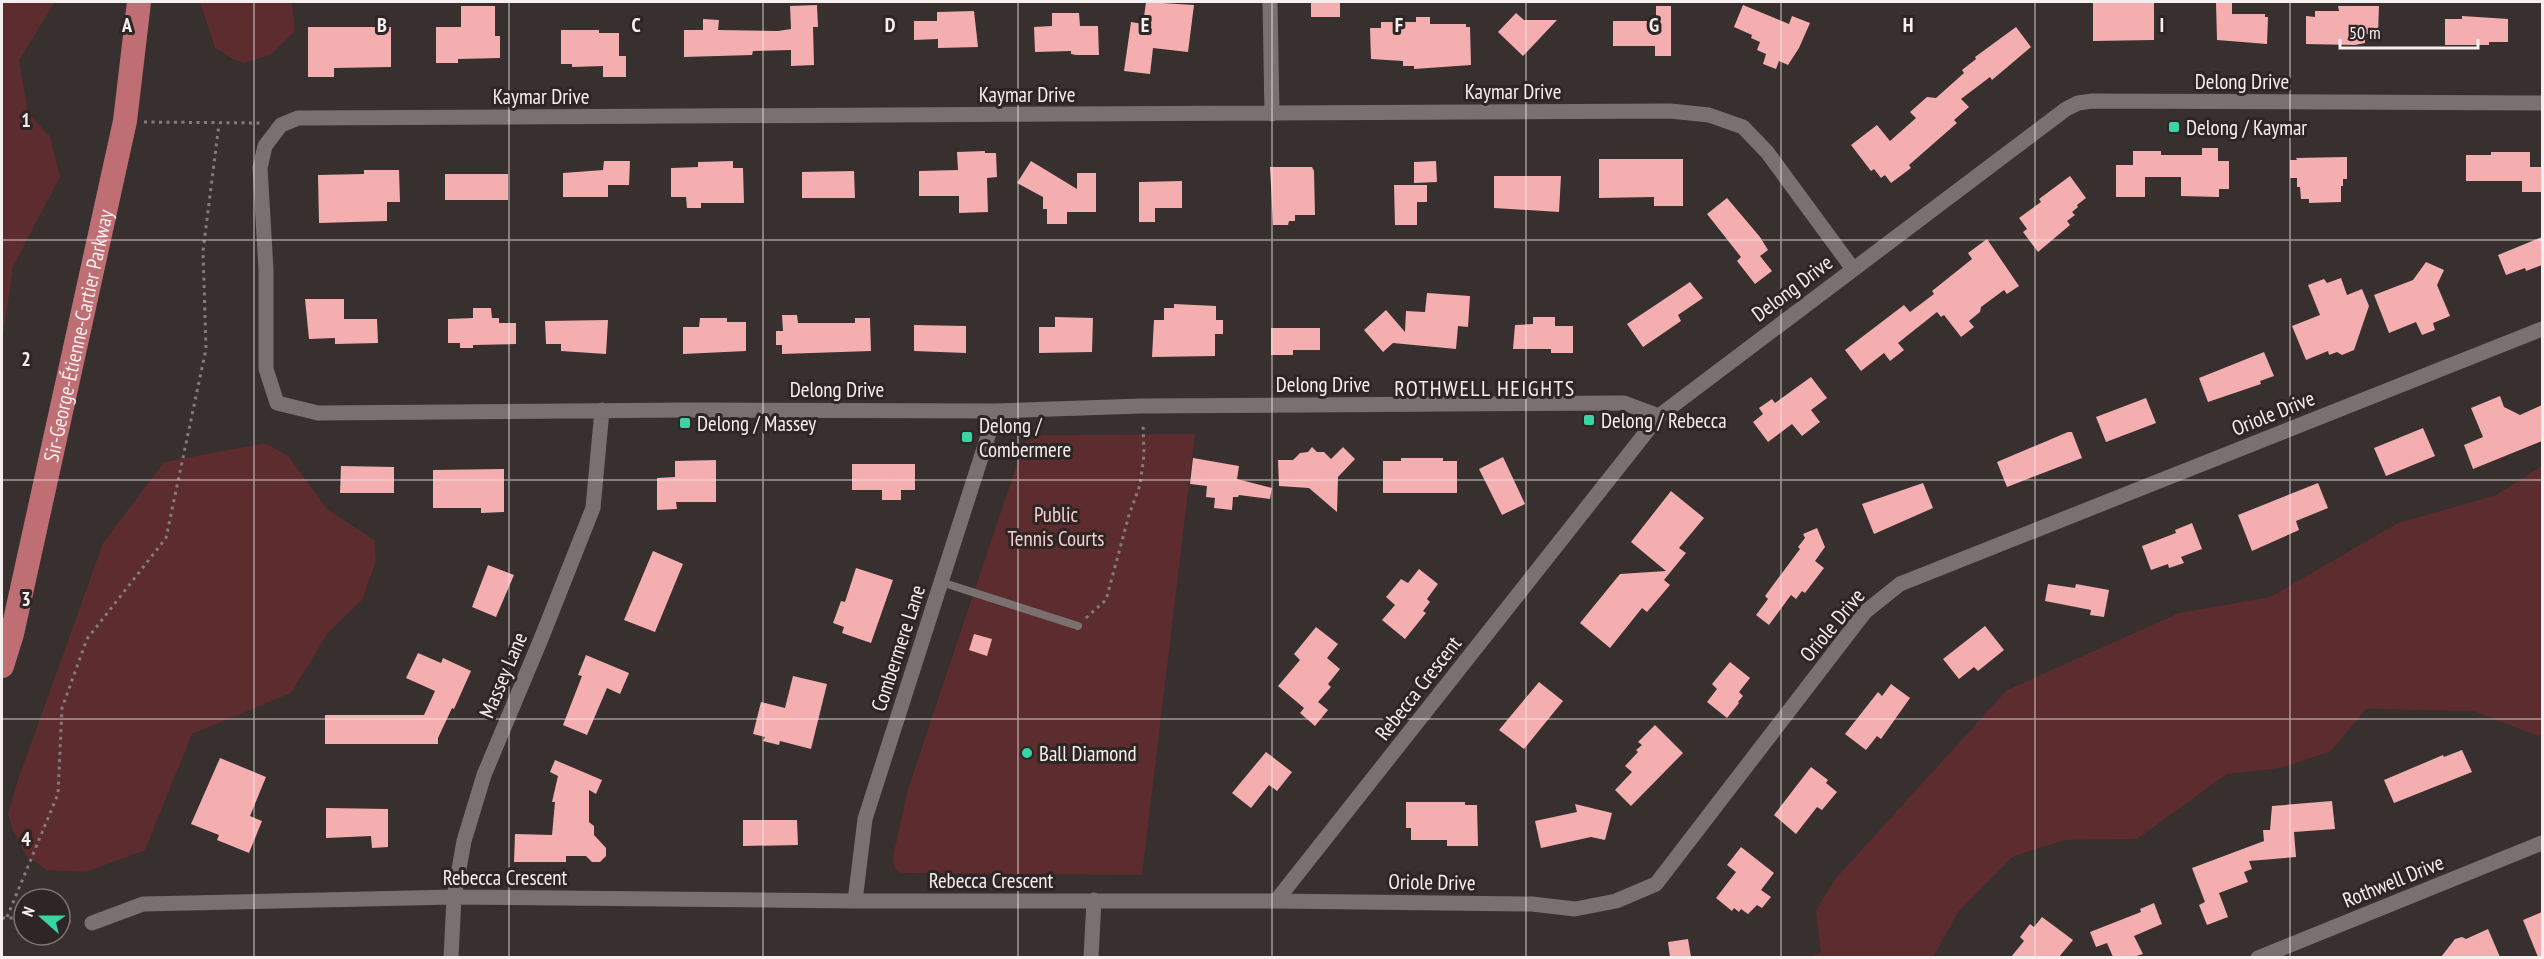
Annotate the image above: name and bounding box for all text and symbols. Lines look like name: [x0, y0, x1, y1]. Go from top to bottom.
text: A: [121, 12, 133, 38]
text: B: [377, 12, 387, 38]
text: C: [631, 12, 641, 38]
text: D: [885, 12, 896, 38]
text: E: [1141, 12, 1149, 38]
text: F: [1395, 12, 1403, 38]
text: G: [1649, 12, 1659, 38]
text: H: [1903, 12, 1913, 38]
text: I: [2160, 12, 2164, 38]
scale bar: [2340, 12, 2478, 50]
text: 50 m: [2349, 21, 2381, 44]
street label: Delong Drive: [2195, 68, 2289, 95]
street label: Kaymar Drive: [1465, 78, 1561, 105]
street label: Kaymar Drive: [979, 81, 1075, 108]
street label: Kaymar Drive: [493, 83, 589, 110]
text: 1: [21, 107, 31, 133]
place label: Delong / Kaymar: [2186, 114, 2307, 141]
marker: Delong / Kaymar: [2167, 120, 2181, 134]
street label: Sir-George-Étienne-Cartier Parkway: [37, 207, 119, 464]
street label: Delong Drive: [1746, 249, 1838, 327]
text: 2: [21, 346, 31, 372]
street label: Delong Drive: [1276, 371, 1370, 398]
district label: ROTHWELL HEIGHTS: [1394, 374, 1576, 402]
street label: Delong Drive: [790, 376, 884, 403]
street label: Oriole Drive: [2228, 384, 2318, 442]
place label: Delong / Rebecca: [1601, 407, 1727, 434]
place label: Delong / Massey: [697, 410, 816, 437]
place label: Delong / Combermere: [979, 412, 1071, 463]
marker: Delong / Rebecca: [1582, 413, 1596, 427]
marker: Delong / Massey: [678, 416, 692, 430]
marker: Delong / Combermere: [960, 430, 974, 444]
park label: Public Tennis Courts: [1008, 501, 1104, 552]
street label: Combermere Lane: [865, 581, 931, 715]
street label: Oriole Drive: [1794, 583, 1870, 667]
text: 3: [21, 586, 31, 612]
street label: Massey Lane: [473, 628, 533, 722]
street label: Rebecca Crescent: [1369, 630, 1467, 745]
place label: Ball Diamond: [1039, 740, 1137, 767]
marker: Ball Diamond: [1020, 746, 1034, 760]
text: 4: [21, 826, 31, 852]
street label: Rothwell Drive: [2339, 849, 2447, 913]
street label: Rebecca Crescent: [443, 864, 568, 891]
street label: Rebecca Crescent: [929, 867, 1054, 894]
street label: Oriole Drive: [1388, 868, 1476, 896]
north arrow: [12, 887, 72, 947]
text: N: [17, 904, 39, 919]

